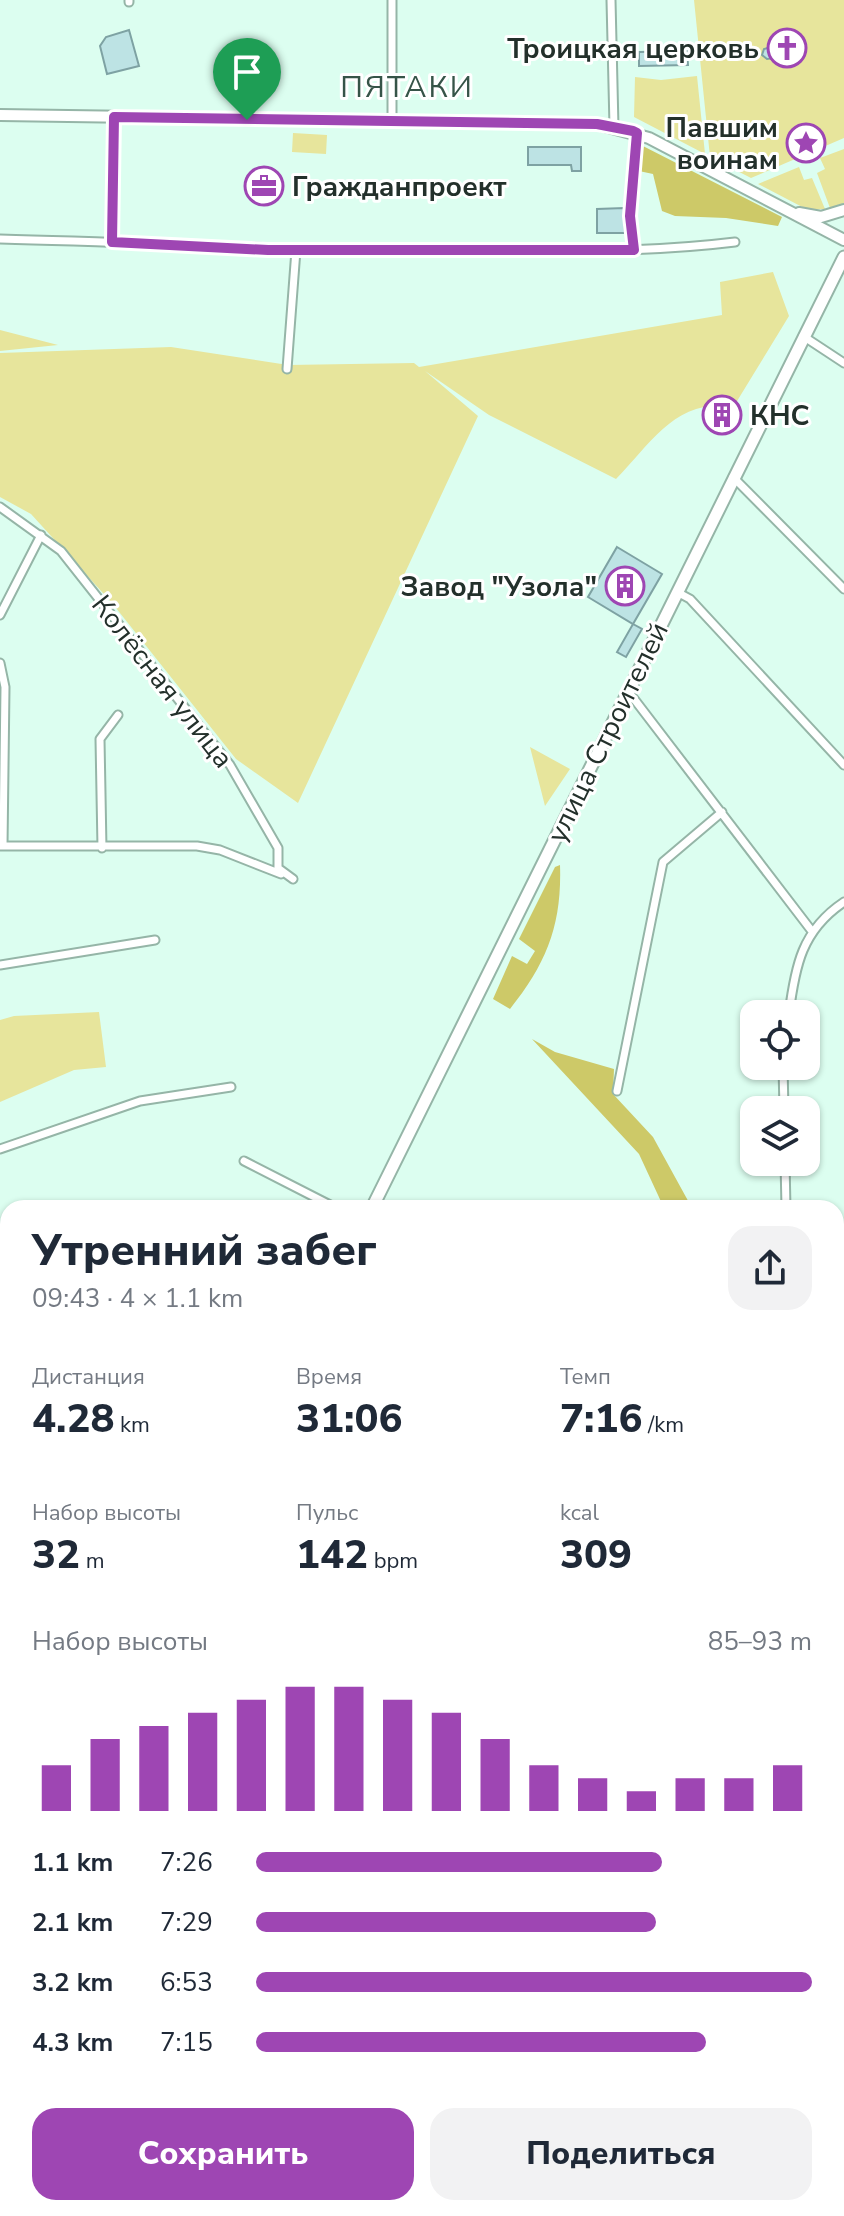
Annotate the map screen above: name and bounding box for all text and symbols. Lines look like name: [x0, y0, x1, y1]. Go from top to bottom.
church icon: Троицкая церковь: [766, 27, 808, 69]
place label: Троицкая церковь: [507, 30, 759, 68]
pin: [213, 38, 281, 120]
icon: arrive: [225, 50, 269, 94]
district label: ПЯТАКИ: [340, 67, 474, 108]
place label: Павшим воинам: [666, 109, 778, 179]
place icon: Павшим воинам: [785, 122, 827, 164]
office icon: Гражданпроект: [243, 165, 285, 207]
place label: Гражданпроект: [292, 168, 507, 206]
building icon: КНС: [701, 394, 743, 436]
place label: КНС: [750, 397, 810, 435]
building icon: Завод "Узола": [604, 565, 646, 607]
place label: Завод "Узола": [401, 568, 597, 606]
street label: Колёсная улица: [83, 587, 242, 776]
street label: улица Строителей: [538, 616, 678, 849]
map controls: [740, 1000, 820, 1176]
button: locate: [740, 1000, 820, 1080]
button: layers: [740, 1096, 820, 1176]
text: Утренний забег: [32, 1221, 377, 1281]
button: share: [728, 1226, 812, 1310]
text: 09:43 · 4 × 1.1 km: [32, 1281, 243, 1316]
text: Дистанция: [32, 1362, 145, 1392]
text: Время: [296, 1362, 362, 1392]
text: Темп: [560, 1362, 611, 1392]
text: 4.28: [32, 1392, 114, 1446]
text: 31:06: [296, 1392, 402, 1446]
text: 7:16: [560, 1392, 642, 1446]
text: km: [114, 1410, 150, 1440]
text: /km: [642, 1410, 684, 1440]
text: Набор высоты: [32, 1498, 181, 1528]
text: Пульс: [296, 1498, 358, 1528]
text: kcal: [560, 1498, 599, 1528]
text: 32: [32, 1528, 80, 1582]
text: 142: [296, 1528, 368, 1582]
text: 309: [560, 1528, 632, 1582]
text: m: [80, 1546, 105, 1576]
text: bpm: [368, 1546, 418, 1576]
text: Набор высоты: [32, 1624, 208, 1659]
text: 85–93 m: [708, 1624, 812, 1659]
text: 1.1 km: [32, 1845, 113, 1880]
text: 7:26: [160, 1845, 213, 1880]
text: 2.1 km: [32, 1905, 113, 1940]
text: 7:29: [160, 1905, 213, 1940]
text: 3.2 km: [32, 1965, 113, 2000]
text: 6:53: [160, 1965, 213, 2000]
text: 4.3 km: [32, 2025, 113, 2060]
text: 7:15: [160, 2025, 213, 2060]
button: Сохранить: [32, 2108, 414, 2200]
button: Поделиться: [430, 2108, 812, 2200]

